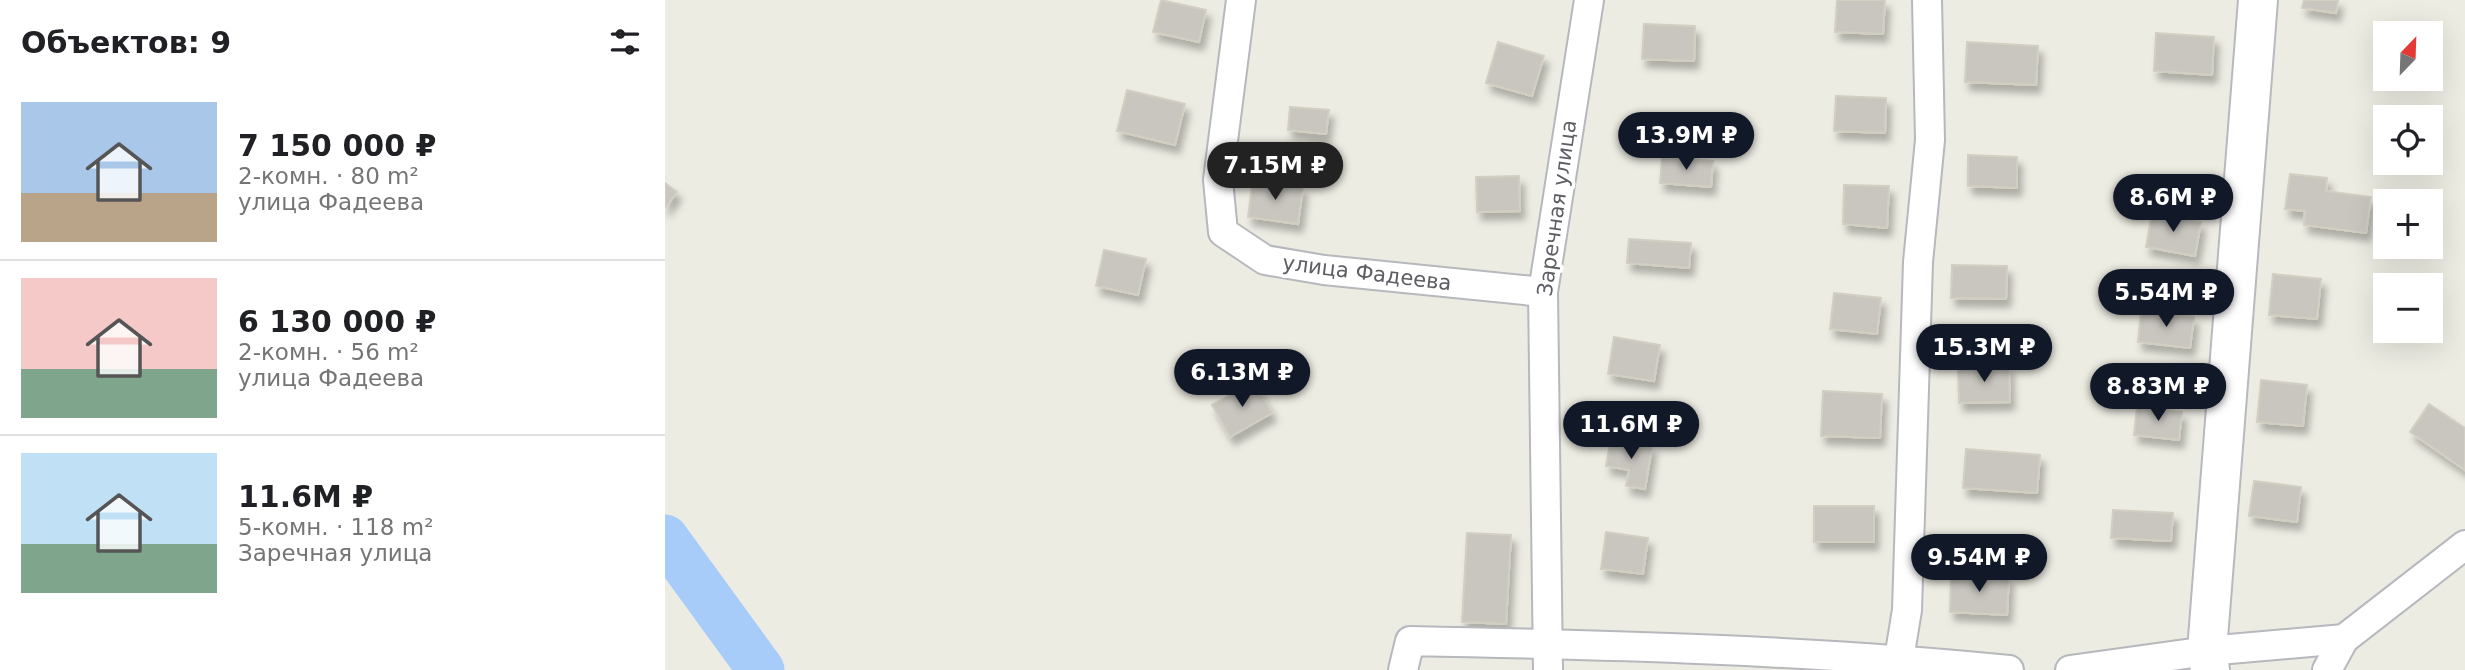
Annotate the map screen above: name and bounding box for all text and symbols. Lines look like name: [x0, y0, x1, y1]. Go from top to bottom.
north arrow: [2373, 21, 2443, 91]
map controls: [2373, 21, 2443, 343]
icon: filters: [606, 23, 644, 61]
text: Объектов: 9: [21, 25, 231, 60]
button: locate: [2373, 105, 2443, 175]
pin: 13.9M ₽: [1621, 113, 1751, 172]
street label: Заречная улица: [1533, 118, 1581, 298]
text: 13.9M ₽: [1634, 122, 1738, 148]
text: 7 150 000 ₽: [238, 128, 436, 163]
icon: home: [77, 130, 161, 214]
pin: 7.15M ₽: [1210, 142, 1340, 202]
text: 7.15M ₽: [1223, 152, 1327, 178]
text: 2-комн. · 80 m²: [238, 163, 419, 189]
pin: 8.6M ₽: [2116, 174, 2230, 234]
text: 8.6M ₽: [2129, 184, 2217, 210]
text: улица Фадеева: [238, 189, 424, 215]
button: +: [2373, 189, 2443, 259]
street label: улица Фадеева: [1281, 251, 1453, 295]
pin: 5.54M ₽: [2101, 270, 2231, 329]
button: −: [2373, 273, 2443, 343]
text: 5.54M ₽: [2114, 279, 2218, 305]
text: 6 130 000 ₽: [238, 304, 436, 339]
icon: home: [77, 306, 161, 390]
pin: 15.3M ₽: [1919, 324, 2049, 384]
text: 15.3M ₽: [1932, 334, 2036, 360]
text: 2-комн. · 56 m²: [238, 339, 419, 365]
pin: 6.13M ₽: [1177, 350, 1307, 409]
text: 6.13M ₽: [1190, 359, 1294, 385]
pin: 8.83M ₽: [2093, 364, 2223, 423]
text: улица Фадеева: [238, 365, 424, 391]
text: 8.83M ₽: [2106, 373, 2210, 399]
pin: 11.6M ₽: [1566, 402, 1696, 461]
text: 11.6M ₽: [1579, 411, 1683, 437]
text: 11.6M ₽: [238, 479, 373, 514]
icon: home: [77, 481, 161, 565]
text: 5-комн. · 118 m²: [238, 514, 433, 540]
pin: 9.54M ₽: [1914, 534, 2044, 594]
text: Заречная улица: [238, 540, 432, 566]
text: 9.54M ₽: [1927, 544, 2031, 570]

